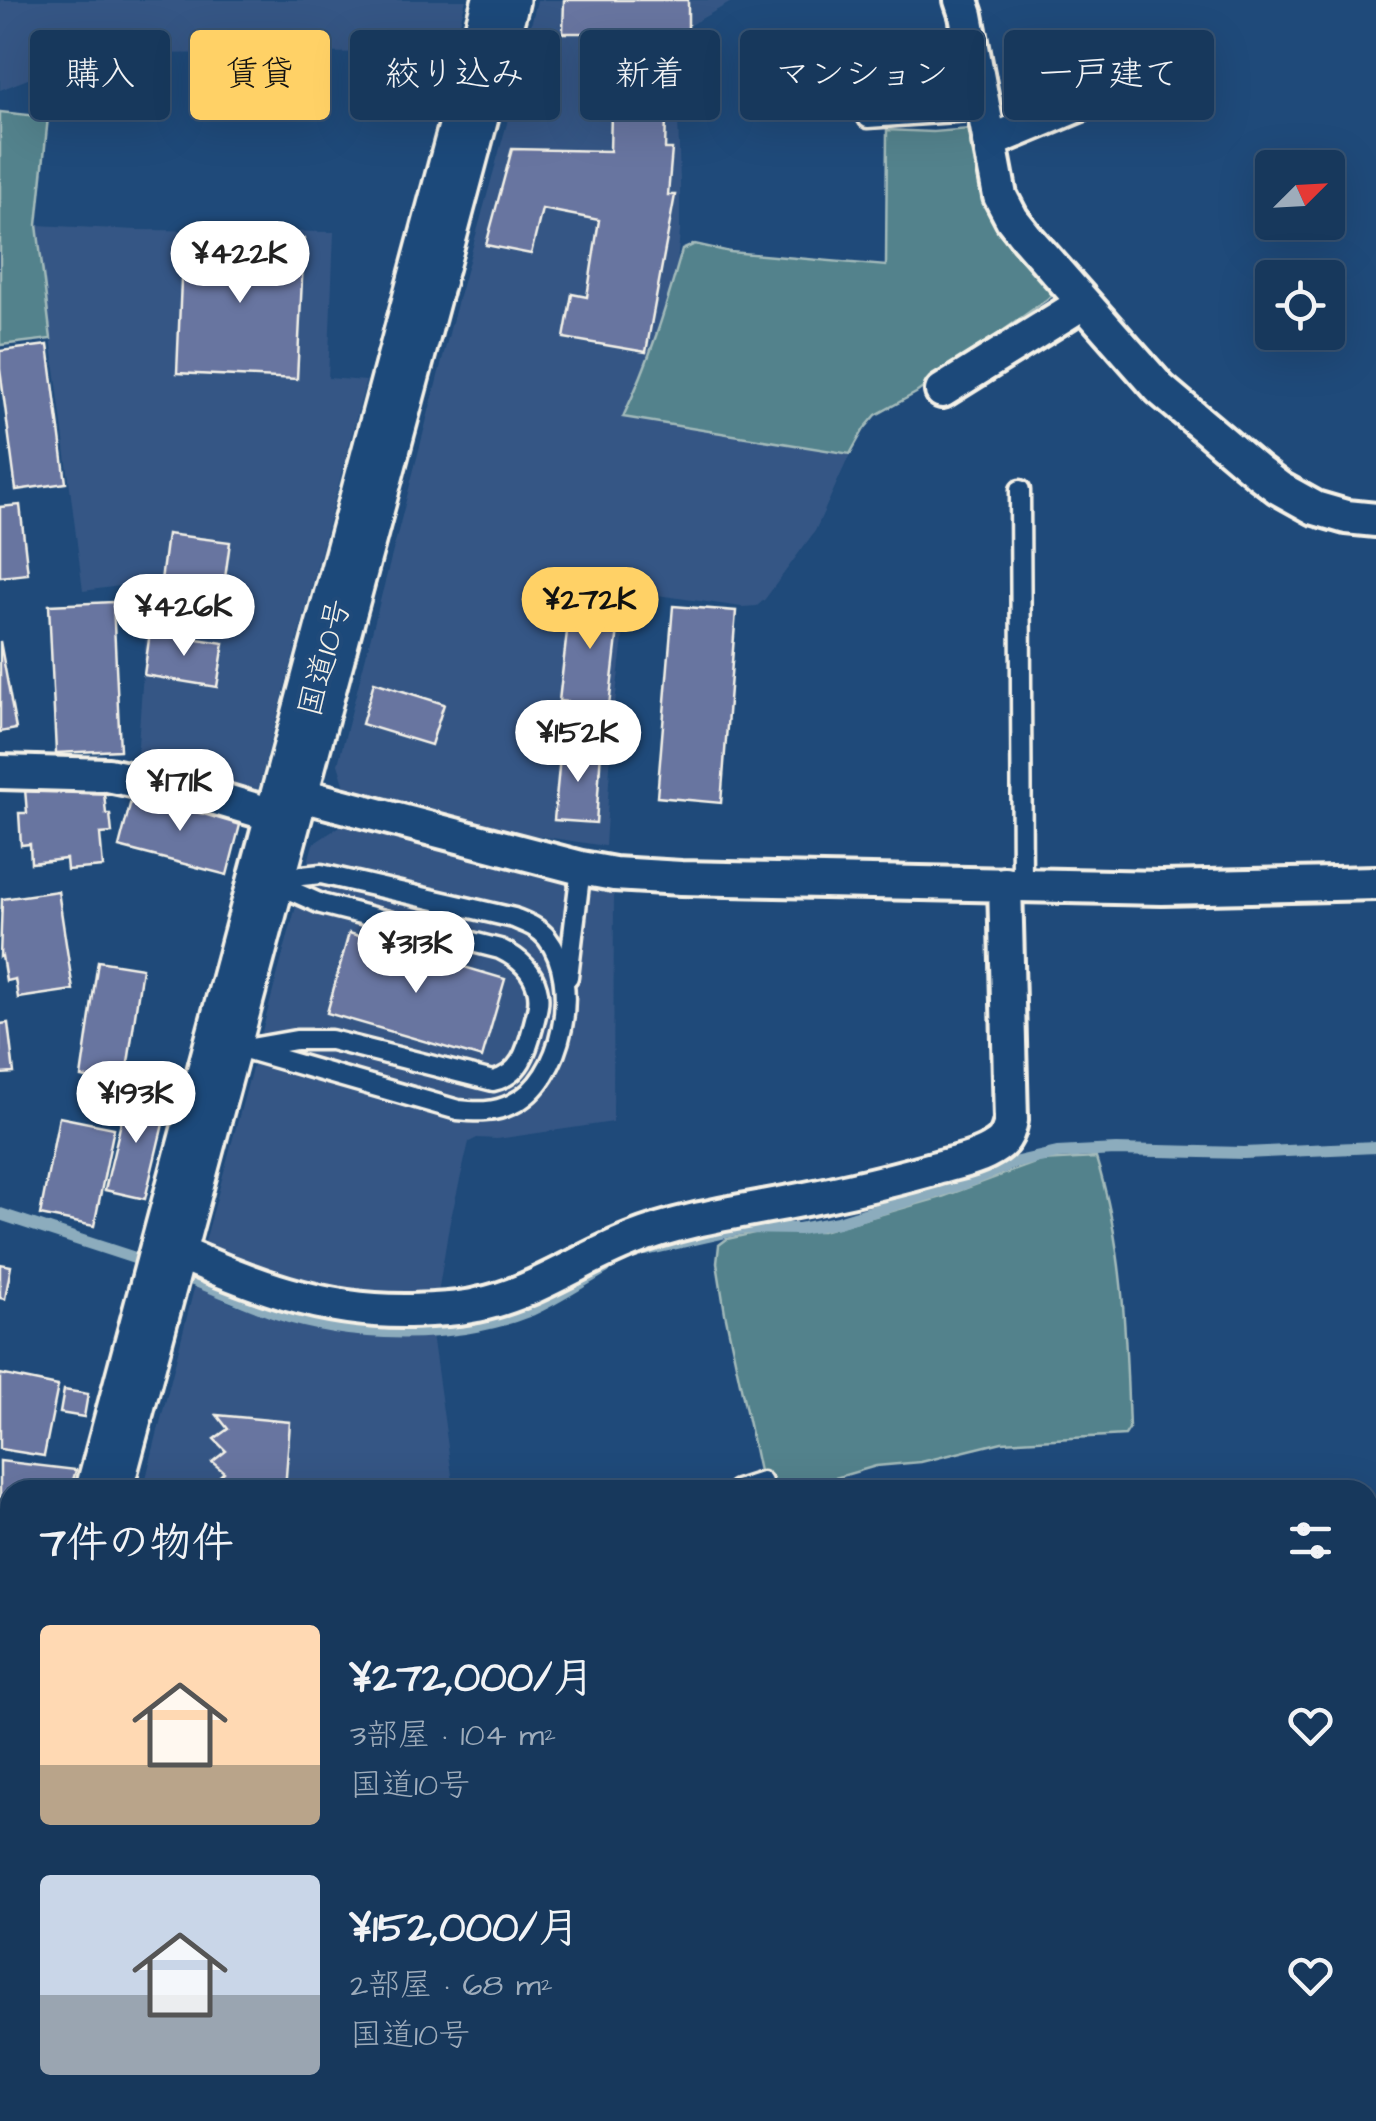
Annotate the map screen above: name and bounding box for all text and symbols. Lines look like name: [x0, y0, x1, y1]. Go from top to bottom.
chip: 購入: [30, 30, 170, 120]
chip: 賃貸: [190, 30, 330, 120]
chip: 絞り込み: [350, 30, 560, 120]
chip: 新着: [580, 30, 720, 120]
chip: マンション: [740, 30, 984, 120]
chip: 一戸建て: [1004, 30, 1214, 120]
north arrow: [1255, 150, 1345, 240]
map controls: [1255, 150, 1345, 350]
pin: ¥422K: [170, 221, 310, 306]
text: ¥422K: [193, 231, 287, 276]
button: locate: [1255, 260, 1345, 350]
pin: ¥272K: [520, 567, 660, 652]
pin: ¥426K: [114, 574, 254, 659]
text: ¥272K: [544, 577, 636, 622]
text: ¥426K: [136, 584, 232, 629]
street label: 国道10号: [288, 594, 362, 722]
pin: ¥152K: [508, 700, 648, 785]
text: ¥152K: [537, 710, 619, 755]
pin: ¥171K: [110, 749, 250, 834]
text: ¥171K: [148, 759, 212, 804]
pin: ¥313K: [346, 911, 486, 996]
text: ¥313K: [379, 921, 453, 966]
pin: ¥193K: [66, 1061, 206, 1146]
text: ¥193K: [98, 1071, 174, 1116]
icon: filters: [1283, 1513, 1338, 1568]
text: 7件の物件: [40, 1515, 234, 1573]
text: ¥272,000/月: [350, 1650, 594, 1708]
icon: home: [120, 1665, 240, 1785]
icon: heart: [1283, 1698, 1338, 1753]
text: 3部屋 · 104 m²: [350, 1713, 556, 1758]
text: 国道10号: [350, 1763, 470, 1808]
text: ¥152,000/月: [350, 1900, 580, 1958]
icon: home: [120, 1915, 240, 2035]
icon: heart: [1283, 1948, 1338, 2003]
text: 2部屋 · 68 m²: [350, 1963, 553, 2008]
text: 国道10号: [350, 2013, 470, 2058]

